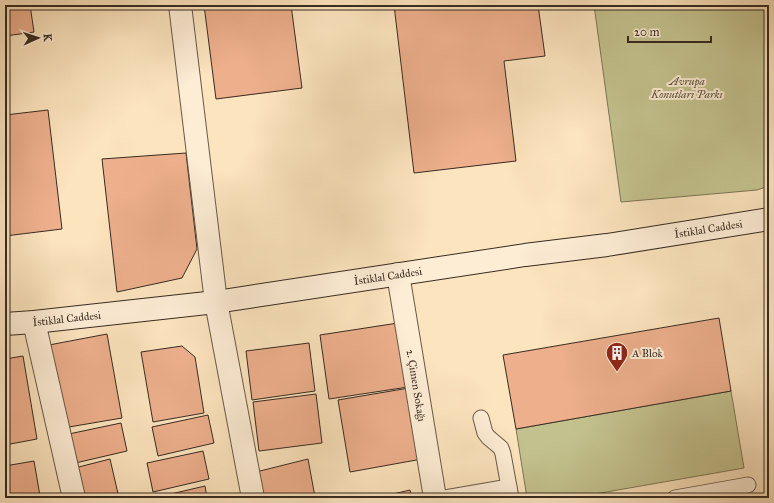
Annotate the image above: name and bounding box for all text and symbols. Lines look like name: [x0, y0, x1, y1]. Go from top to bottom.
north arrow: [18, 18, 58, 58]
scale bar: [628, 18, 711, 44]
text: 20 m: [634, 25, 660, 39]
text: K: [41, 33, 54, 43]
park label: Avrupa Konutları Parkı: [650, 75, 723, 101]
street label: İstiklal Caddesi: [673, 217, 743, 241]
street label: İstiklal Caddesi: [353, 264, 423, 287]
street label: İstiklal Caddesi: [32, 308, 102, 329]
building icon: A Blok: [604, 340, 630, 373]
place label: A Blok: [631, 347, 664, 360]
street label: 2. Çimen Sokağı: [404, 348, 429, 422]

